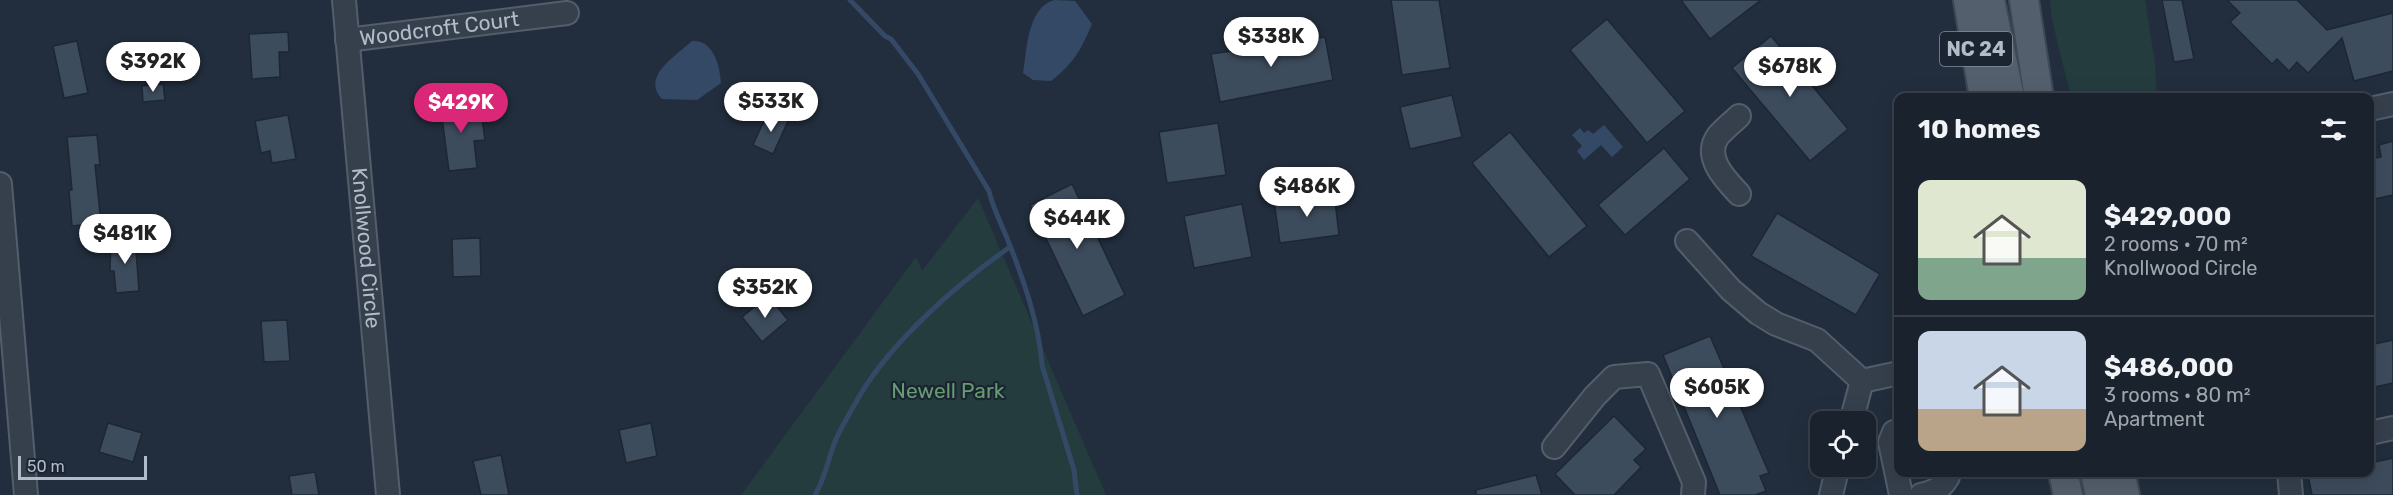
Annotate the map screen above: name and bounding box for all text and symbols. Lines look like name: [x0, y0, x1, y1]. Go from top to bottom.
street label: Woodcroft Court: [358, 6, 521, 50]
pin: $338K: [1229, 17, 1313, 68]
text: $338K: [1238, 24, 1304, 48]
road number: NC 24: [1940, 32, 2012, 66]
pin: $392K: [111, 42, 195, 93]
pin: $678K: [1748, 47, 1832, 98]
text: $392K: [120, 49, 186, 73]
text: $678K: [1758, 54, 1822, 78]
pin: $533K: [729, 82, 813, 133]
pin: $429K: [419, 83, 503, 134]
text: $533K: [738, 89, 804, 113]
text: $429K: [428, 90, 494, 114]
icon: filters: [2317, 113, 2350, 146]
text: 10 homes: [1918, 114, 2041, 145]
street label: Knollwood Circle: [347, 167, 386, 329]
pin: $486K: [1265, 167, 1349, 218]
text: $486K: [1274, 174, 1340, 198]
pin: $644K: [1035, 199, 1119, 250]
text: $429,000: [2104, 201, 2231, 232]
icon: home: [1966, 204, 2038, 276]
text: $644K: [1044, 206, 1110, 230]
pin: $481K: [83, 214, 167, 265]
text: $481K: [93, 221, 157, 245]
text: 2 rooms · 70 m²: [2104, 232, 2248, 256]
text: Knollwood Circle: [2104, 256, 2258, 280]
pin: $352K: [723, 268, 807, 319]
text: $352K: [732, 275, 798, 299]
text: $486,000: [2104, 352, 2234, 383]
icon: home: [1966, 355, 2038, 427]
pin: $605K: [1675, 368, 1759, 419]
text: $605K: [1684, 375, 1750, 399]
park label: Newell Park: [891, 378, 1005, 403]
text: 3 rooms · 80 m²: [2104, 383, 2251, 407]
text: Apartment: [2104, 407, 2205, 431]
map controls: [1810, 411, 1876, 477]
button: locate: [1810, 411, 1876, 477]
scale bar: [18, 453, 147, 480]
text: 50 m: [27, 457, 65, 476]

